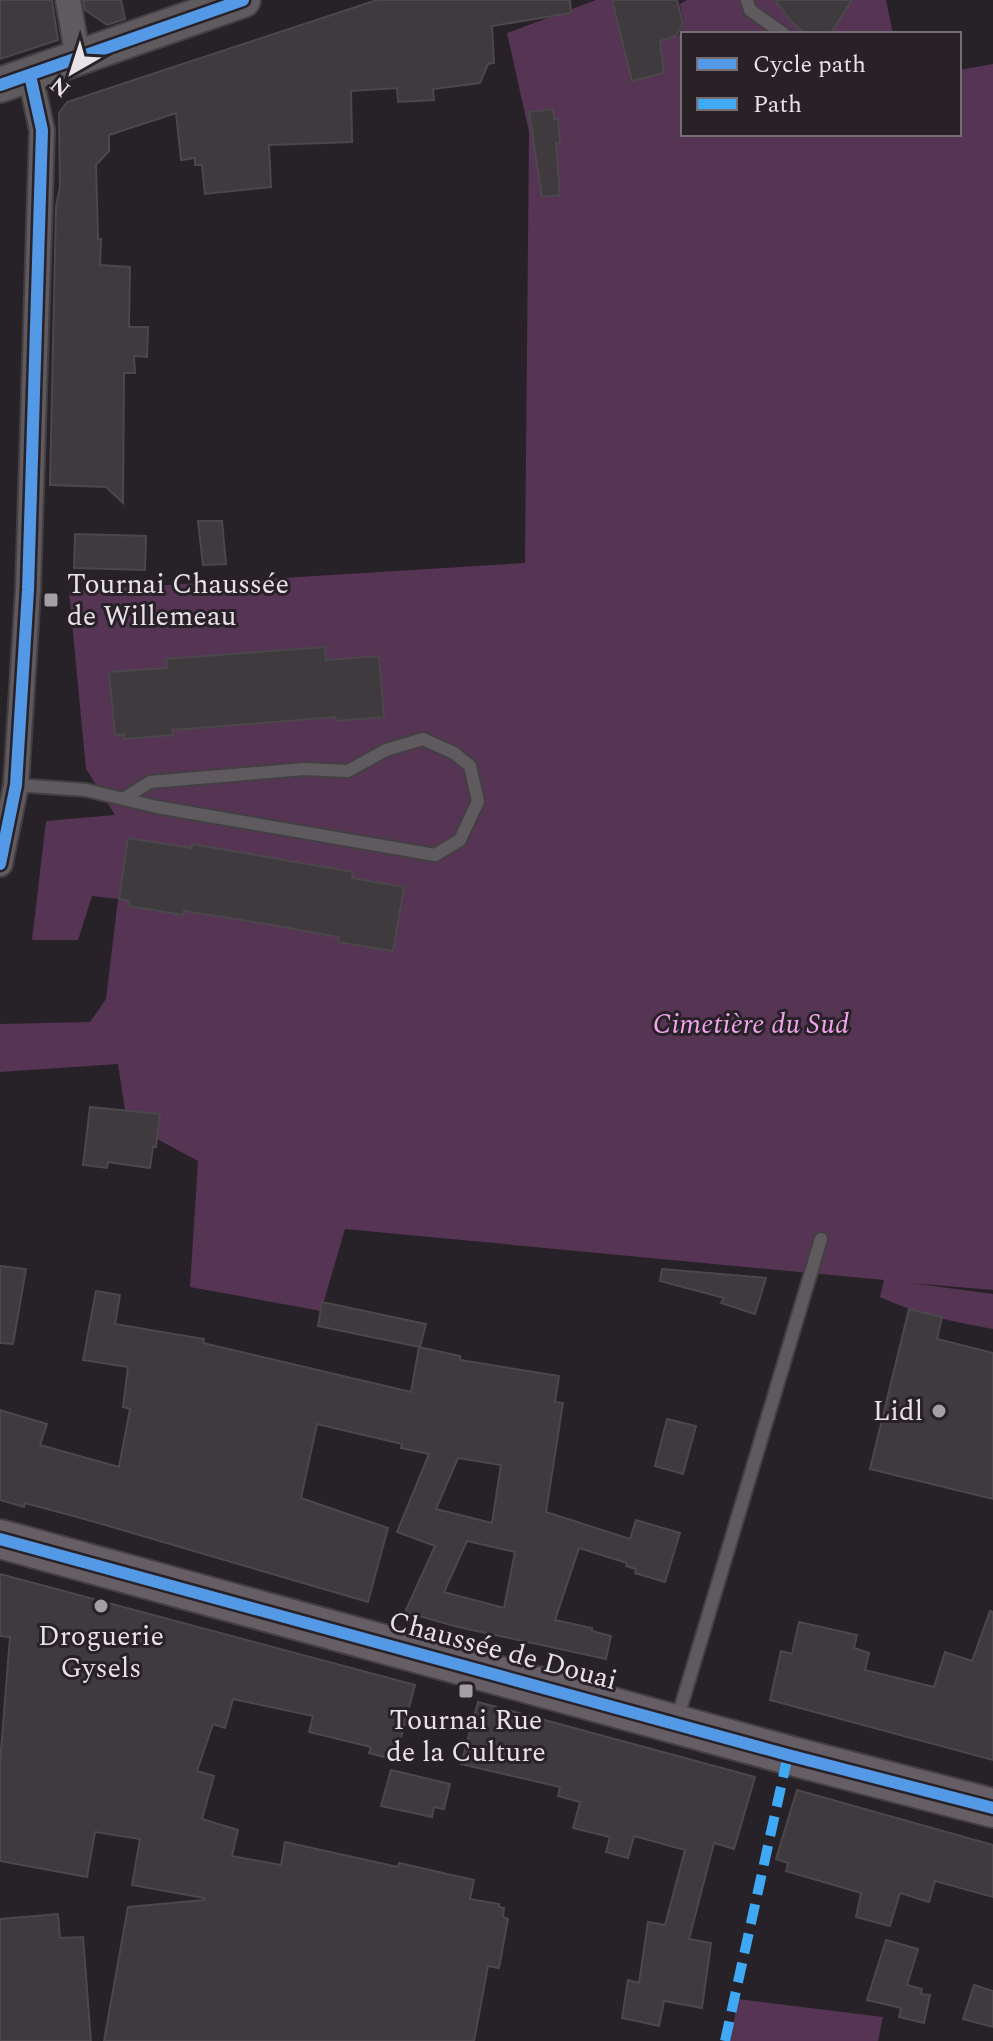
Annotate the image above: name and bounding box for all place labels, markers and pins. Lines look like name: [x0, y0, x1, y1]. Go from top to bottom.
place label: Tournai Chaussée de Willemeau: [67, 563, 289, 638]
marker: Tournai Chaussée de Willemeau: [42, 591, 60, 609]
place label: Lidl: [873, 1390, 923, 1433]
marker: Lidl: [930, 1402, 948, 1420]
marker: Droguerie Gysels: [92, 1597, 110, 1615]
place label: Droguerie Gysels: [38, 1615, 164, 1690]
marker: Tournai Rue de la Culture: [457, 1682, 475, 1700]
place label: Tournai Rue de la Culture: [386, 1699, 546, 1774]

